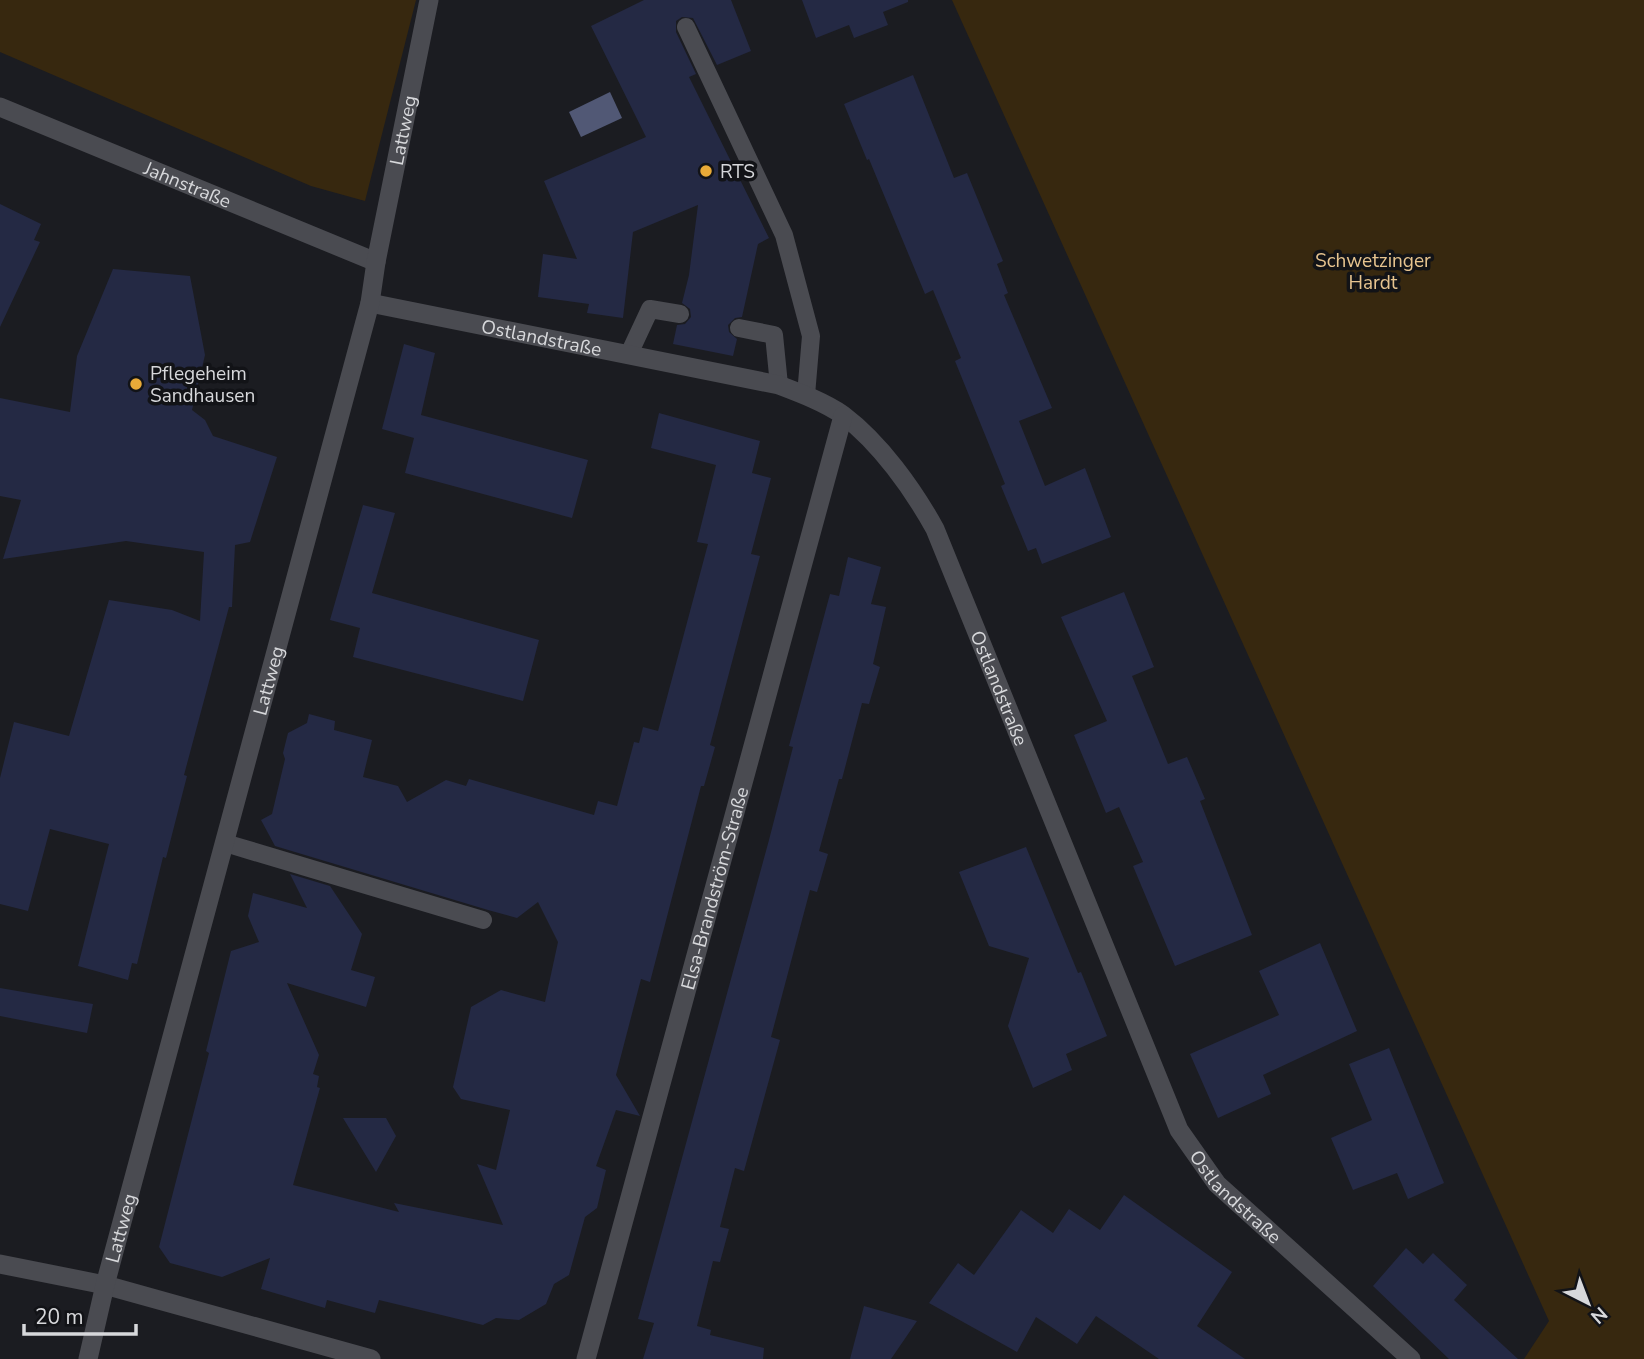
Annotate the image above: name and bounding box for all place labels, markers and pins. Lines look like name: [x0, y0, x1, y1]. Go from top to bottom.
place label: RTS: [720, 159, 755, 185]
marker: RTS: [698, 163, 714, 179]
place label: Pflegeheim Sandhausen: [150, 361, 255, 409]
marker: Pflegeheim Sandhausen: [128, 376, 144, 392]

